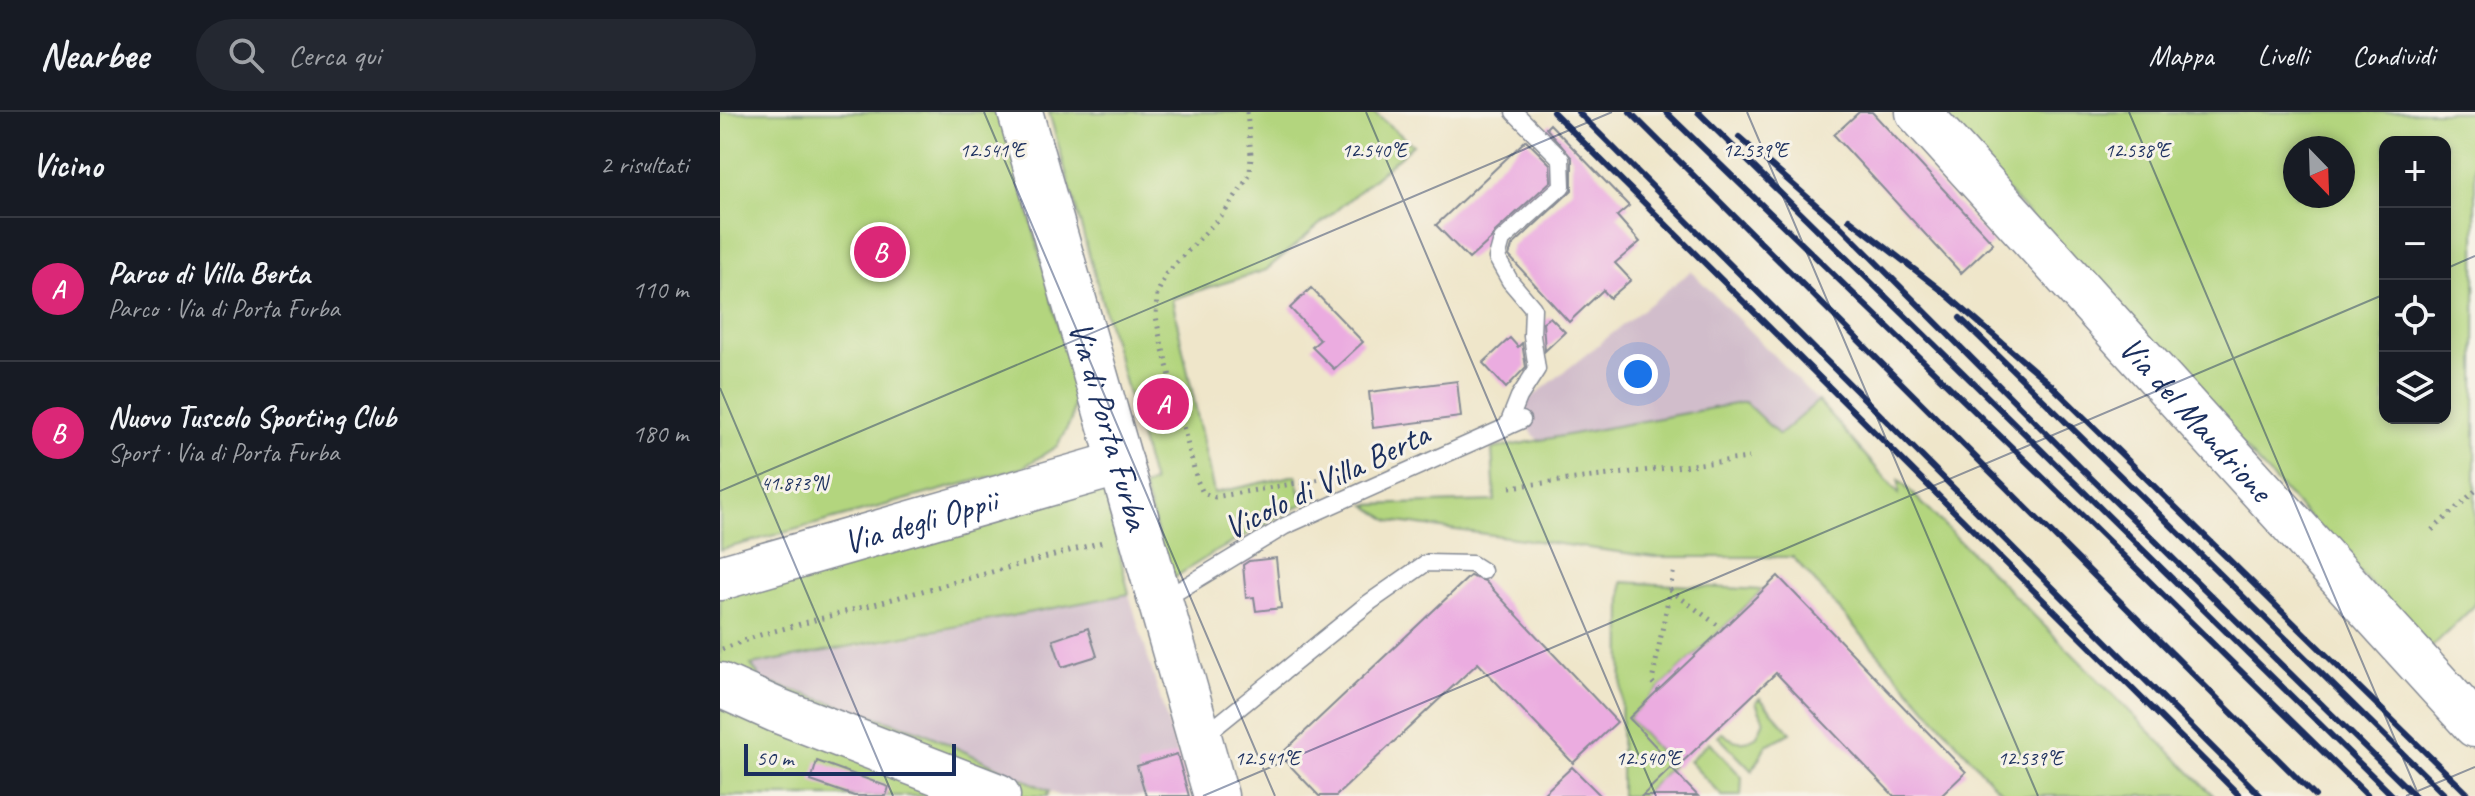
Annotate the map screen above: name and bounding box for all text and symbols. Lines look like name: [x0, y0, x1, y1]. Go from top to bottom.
search box: [196, 19, 756, 91]
text: Nearbee: [40, 32, 148, 79]
icon: search: [224, 33, 268, 77]
text: Cerca qui: [288, 36, 381, 74]
text: Mappa: [2149, 38, 2214, 73]
text: Livelli: [2258, 38, 2308, 73]
text: Condividi: [2352, 38, 2435, 73]
north arrow: [2283, 136, 2355, 208]
map controls: [2379, 136, 2451, 424]
button: +: [2379, 136, 2451, 208]
text: 12.541°E: [959, 138, 1027, 163]
text: 12.540°E: [1341, 138, 1409, 163]
text: 12.539°E: [1722, 138, 1790, 163]
text: 12.538°E: [2104, 138, 2172, 163]
text: Vicino: [32, 143, 102, 186]
text: 2 risultati: [600, 148, 688, 181]
button: −: [2379, 208, 2451, 280]
pin: B: [854, 222, 906, 282]
text: Parco di Villa Berta: [108, 254, 310, 292]
text: A: [51, 273, 65, 306]
text: 110 m: [632, 273, 688, 306]
button: locate: [2379, 280, 2451, 352]
text: Parco · Via di Porta Furba: [108, 292, 340, 325]
street label: Via di Porta Furba: [1059, 316, 1160, 537]
street label: Via del Mandrione: [2110, 327, 2284, 512]
button: layers: [2379, 352, 2451, 424]
your location: [1618, 354, 1658, 394]
pin: A: [1137, 374, 1189, 434]
text: Nuovo Tuscolo Sporting Club: [108, 398, 396, 436]
street label: Vicolo di Villa Berta: [1216, 411, 1438, 549]
text: B: [51, 417, 65, 450]
text: 180 m: [632, 417, 688, 450]
text: Sport · Via di Porta Furba: [108, 436, 339, 469]
text: 41.873°N: [761, 471, 830, 496]
street label: Via degli Oppii: [838, 477, 1006, 564]
scale bar: [744, 740, 956, 776]
text: 50 m: [756, 744, 793, 772]
text: 12.541°E: [1234, 746, 1302, 771]
text: 12.540°E: [1615, 746, 1683, 771]
text: 12.539°E: [1997, 746, 2065, 771]

